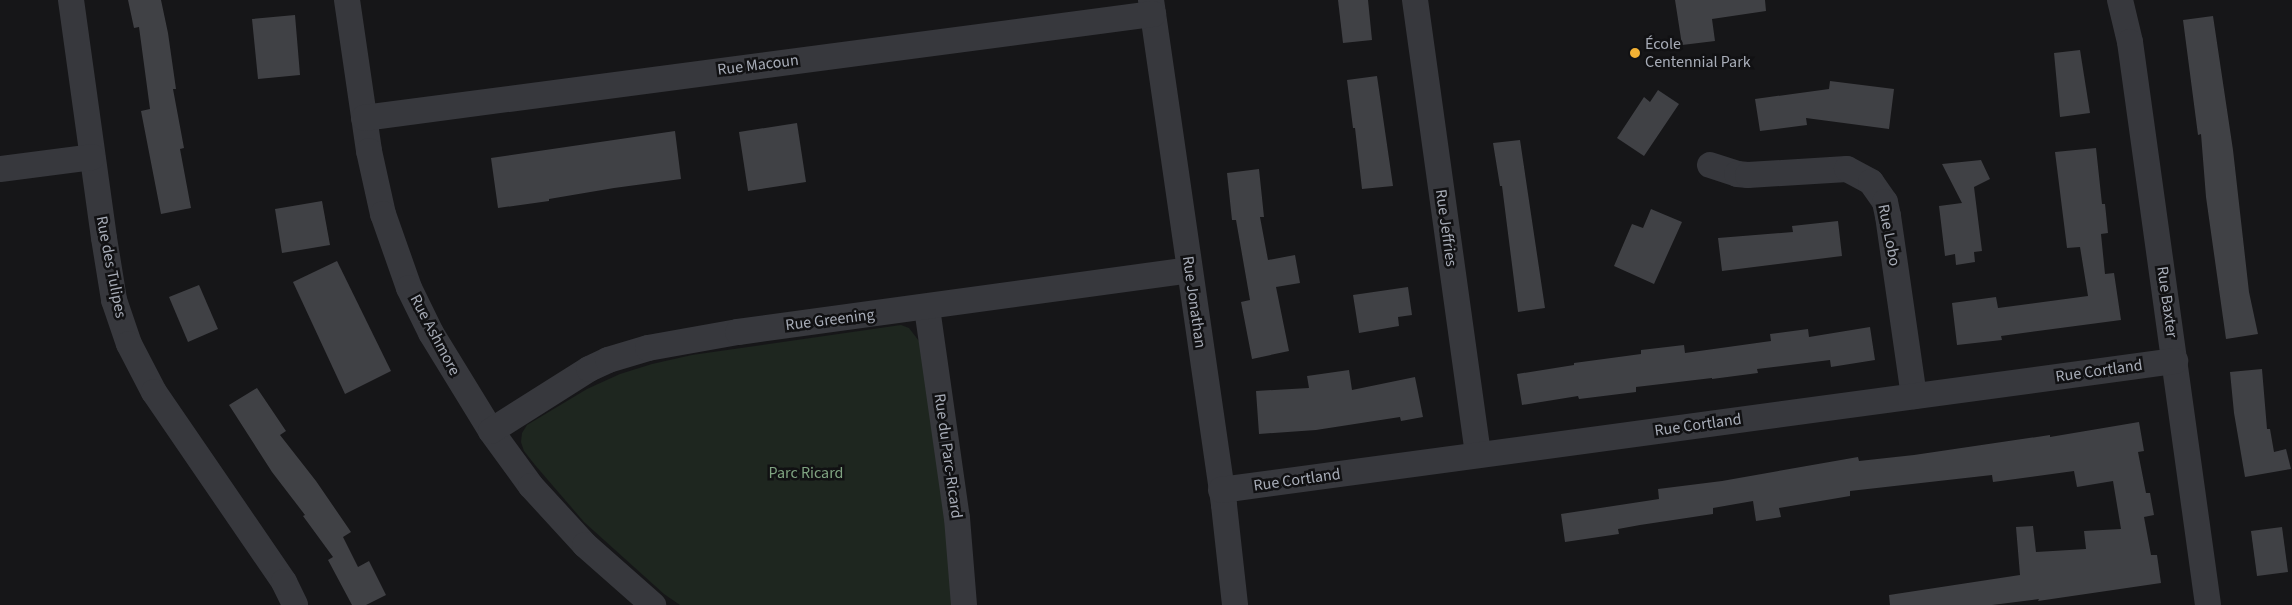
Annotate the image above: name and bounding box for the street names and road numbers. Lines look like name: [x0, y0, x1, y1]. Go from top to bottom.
street label: Rue Macoun: [716, 50, 800, 80]
street label: Rue Jeffries: [1431, 188, 1461, 268]
street label: Rue Lobo: [1874, 202, 1904, 268]
street label: Rue des Tulipes: [92, 214, 130, 320]
street label: Rue Jonathan: [1178, 255, 1210, 349]
street label: Rue Baxter: [2152, 265, 2182, 339]
street label: Rue Ashmore: [406, 291, 464, 379]
street label: Rue Greening: [784, 305, 876, 335]
street label: Rue Cortland: [2054, 355, 2144, 387]
street label: Rue du Parc-Ricard: [930, 392, 966, 520]
street label: Rue Cortland: [1653, 409, 1743, 441]
street label: Rue Cortland: [1252, 464, 1342, 496]

